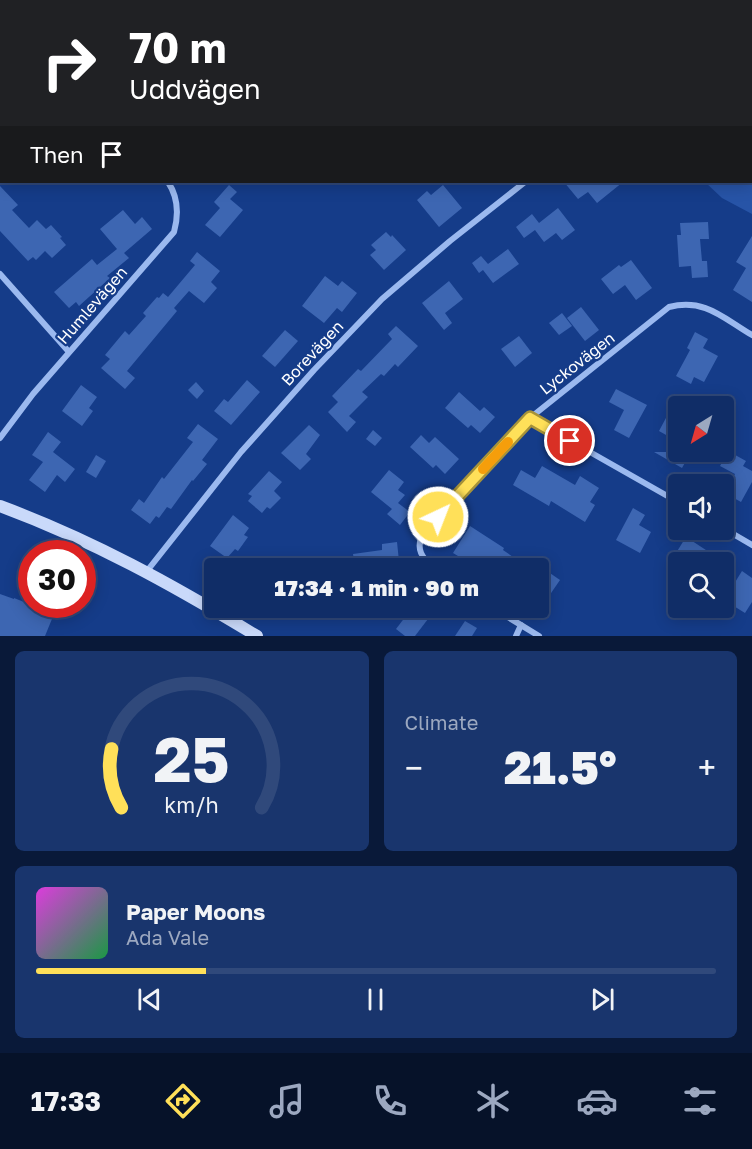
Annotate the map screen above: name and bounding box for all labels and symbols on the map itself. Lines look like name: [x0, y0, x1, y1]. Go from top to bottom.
street label: Humlevägen: [53, 262, 131, 348]
street label: Borevägen: [277, 316, 347, 390]
street label: Lyckovägen: [535, 327, 619, 399]
north arrow: [668, 396, 734, 462]
pin: [544, 415, 595, 466]
position arrow: [406, 485, 470, 549]
speed limit sign: 30: [18, 540, 96, 618]

